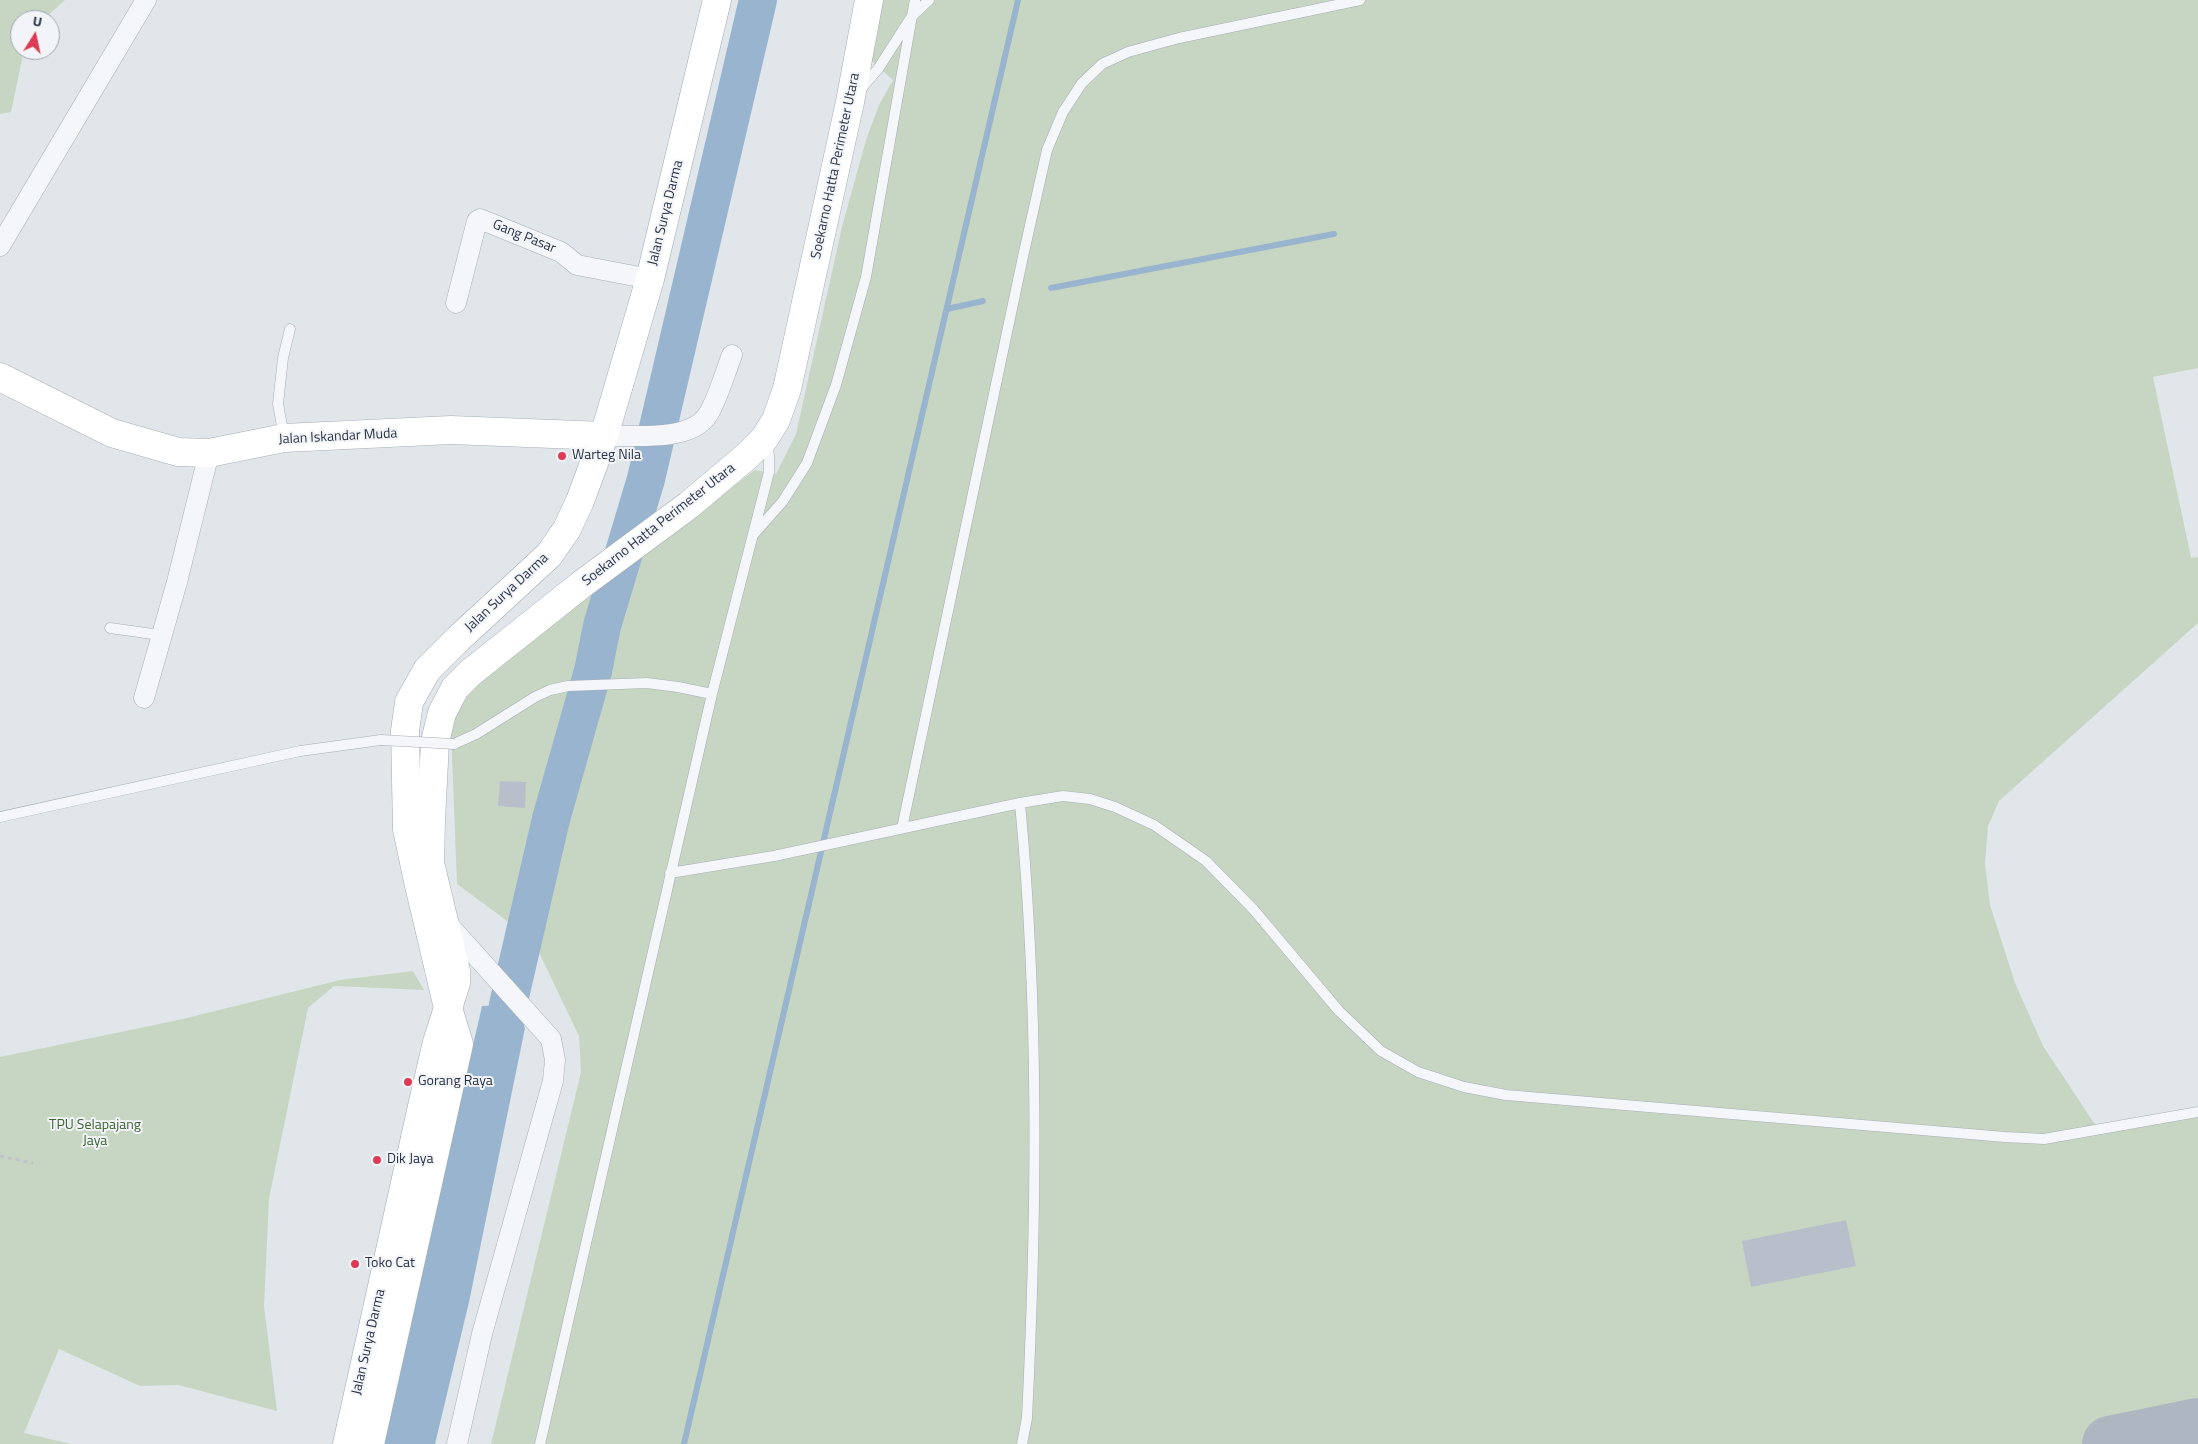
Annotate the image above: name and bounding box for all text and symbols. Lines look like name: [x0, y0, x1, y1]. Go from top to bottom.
north arrow: [10, 10, 60, 60]
text: U: [31, 10, 44, 32]
street label: Soekarno Hatta Perimeter Utara: [808, 72, 864, 260]
street label: Jalan Surya Darma: [645, 159, 687, 267]
street label: Gang Pasar: [490, 217, 558, 257]
street label: Jalan Iskandar Muda: [278, 425, 398, 449]
place label: Warteg Nila: [572, 448, 641, 464]
marker: Warteg Nila: [556, 450, 568, 462]
street label: Soekarno Hatta Perimeter Utara: [579, 460, 739, 590]
street label: Jalan Surya Darma: [462, 550, 552, 636]
place label: Gorang Raya: [418, 1074, 493, 1090]
marker: Gorang Raya: [402, 1076, 414, 1088]
park label: TPU Selapajang Jaya: [49, 1118, 141, 1150]
place label: Dik Jaya: [387, 1152, 434, 1168]
marker: Dik Jaya: [371, 1154, 383, 1166]
place label: Toko Cat: [365, 1256, 415, 1272]
marker: Toko Cat: [349, 1258, 361, 1270]
street label: Jalan Surya Darma: [349, 1287, 389, 1397]

